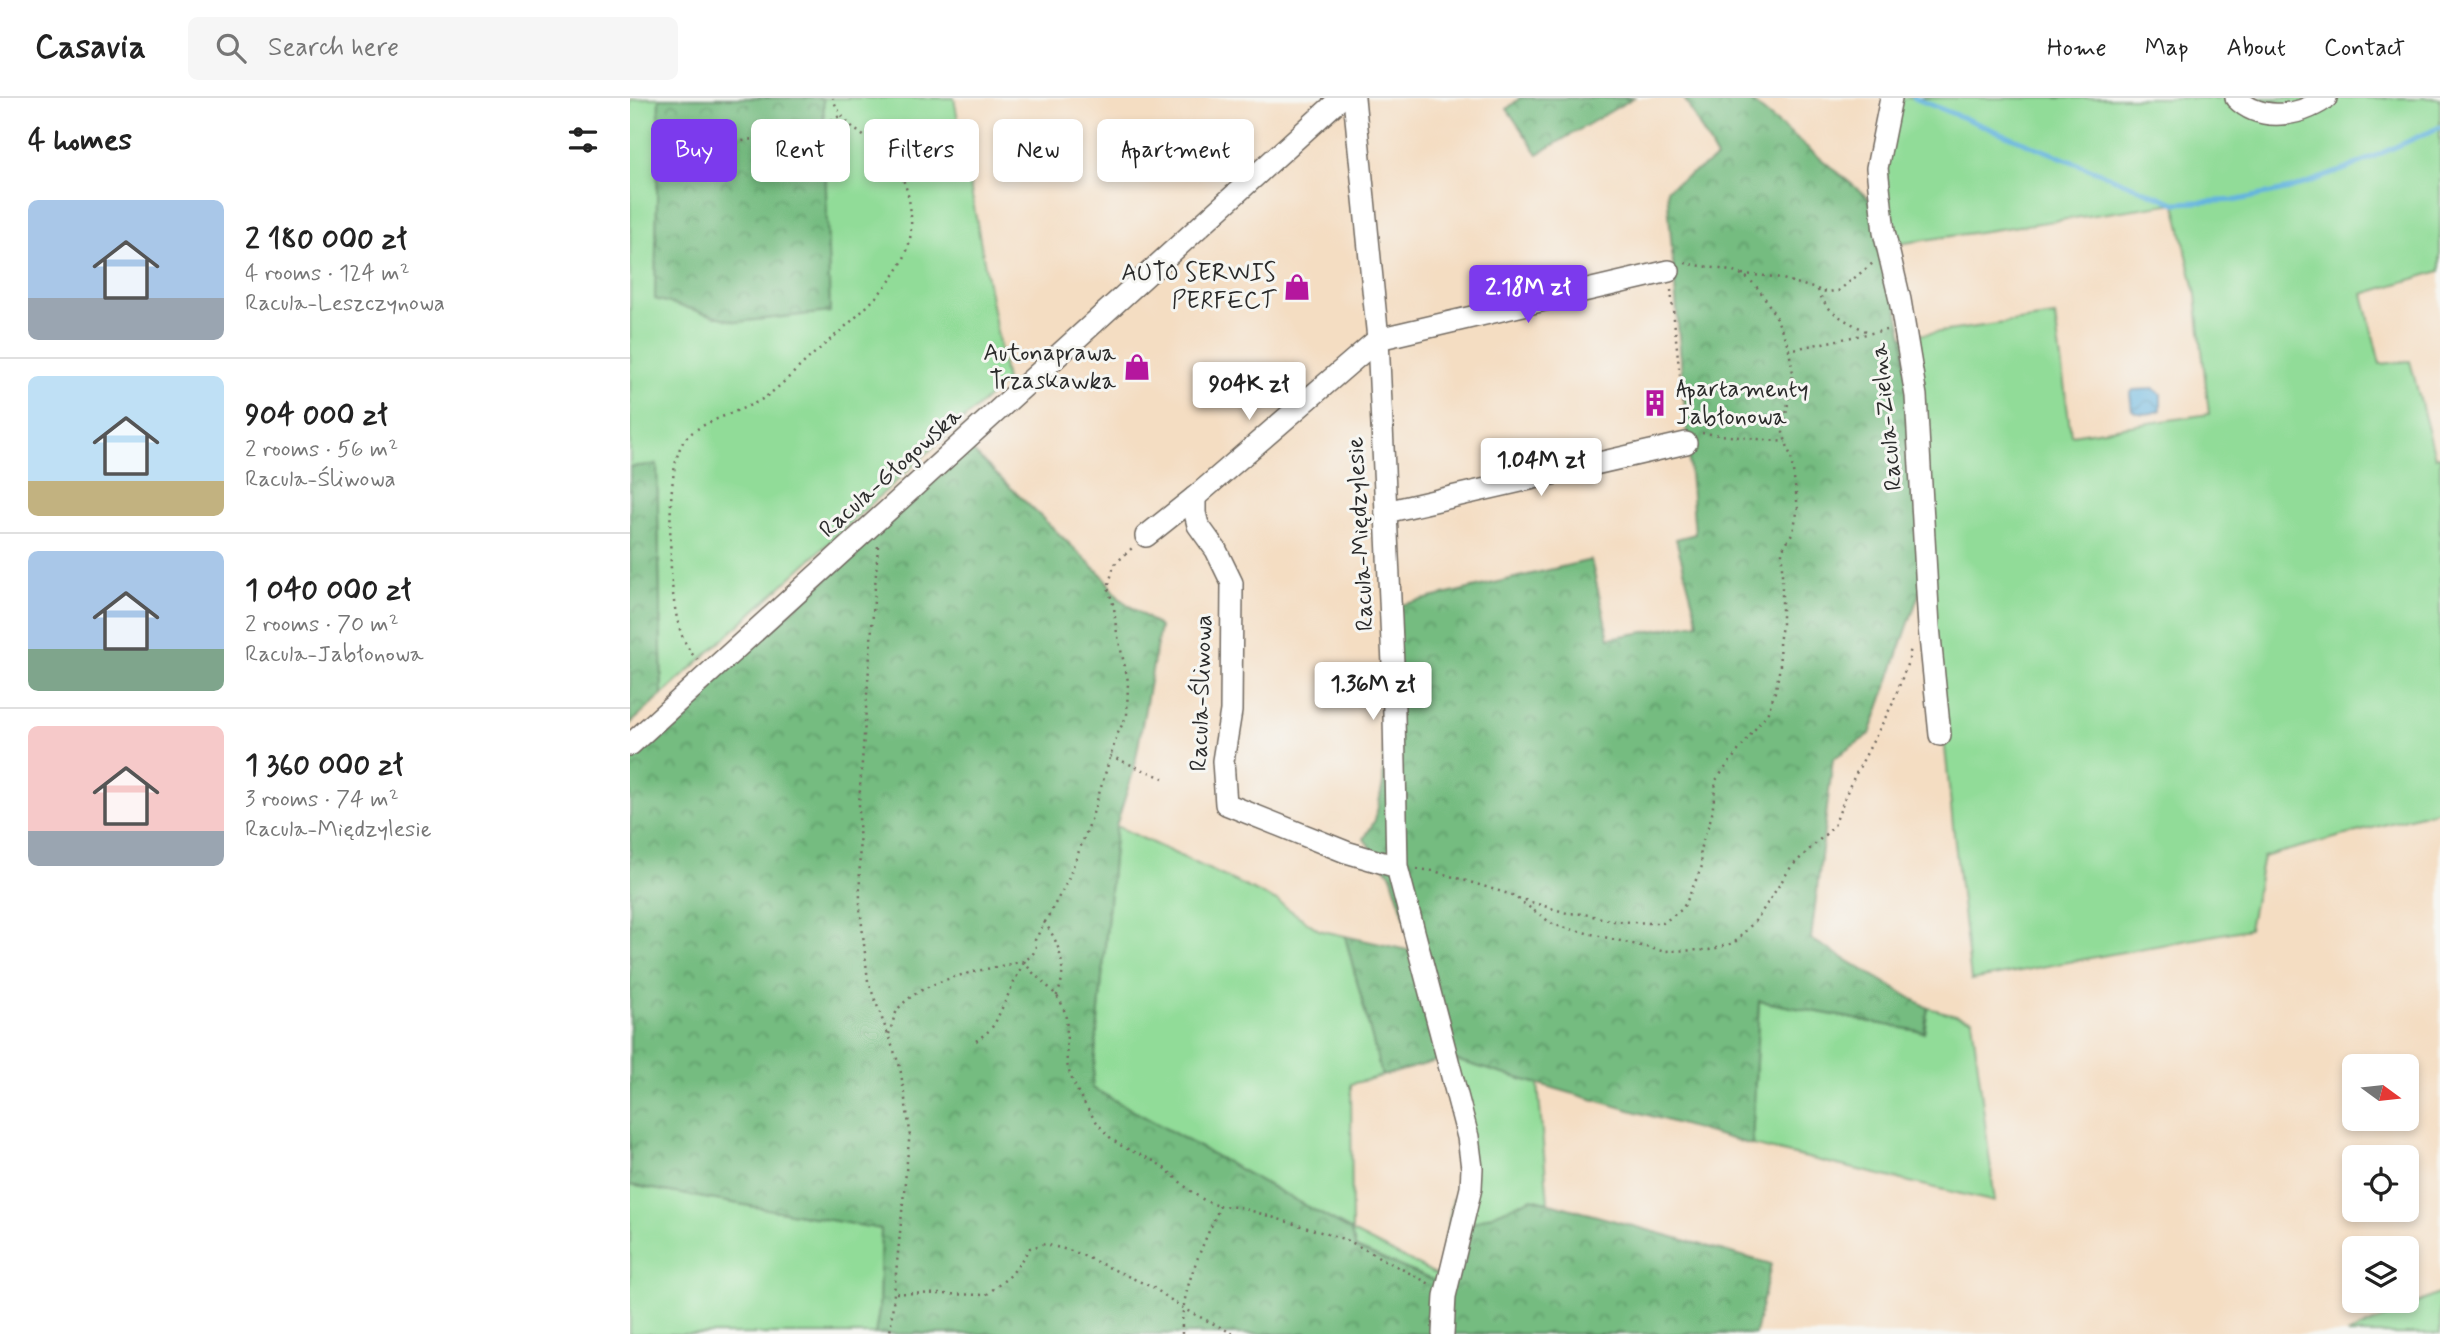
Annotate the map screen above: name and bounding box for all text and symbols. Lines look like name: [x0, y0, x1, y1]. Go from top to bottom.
search box: [188, 17, 678, 80]
text: Casavia: [35, 26, 146, 70]
icon: search: [212, 29, 250, 67]
text: Search here: [268, 31, 399, 65]
text: Home: [2047, 33, 2107, 64]
text: Map: [2145, 33, 2189, 64]
text: About: [2227, 33, 2286, 64]
text: Contact: [2324, 33, 2405, 64]
chip: Buy: [651, 119, 737, 182]
chip: Rent: [751, 119, 850, 182]
chip: Filters: [864, 119, 979, 182]
chip: New: [993, 119, 1083, 182]
chip: Apartment: [1097, 119, 1254, 182]
text: 4 homes: [28, 121, 132, 160]
icon: filters: [564, 121, 602, 159]
text: 2 180 000 zł: [245, 220, 407, 259]
icon: home: [84, 228, 168, 312]
place label: AUTO SERWIS PERFECT: [1121, 258, 1277, 317]
text: 4 rooms · 124 m²: [245, 259, 410, 289]
pin: 2.18M zł: [1456, 266, 1600, 325]
shop icon: AUTO SERWIS PERFECT: [1282, 272, 1312, 302]
text: 2.18M zł: [1485, 273, 1571, 303]
text: Racula-Leszczynowa: [245, 289, 445, 319]
place label: Autonaprawa Trzaskawka: [983, 338, 1117, 397]
street label: Racula-Zielna: [1864, 341, 1910, 492]
shop icon: Autonaprawa Trzaskawka: [1122, 352, 1152, 382]
pin: 904K zł: [1184, 362, 1314, 422]
text: 904K zł: [1209, 370, 1289, 400]
place label: Apartamenty Jabłonowa: [1676, 374, 1809, 433]
building icon: Apartamenty Jabłonowa: [1640, 388, 1670, 418]
text: 904 000 zł: [245, 396, 388, 435]
street label: Racula-Głogowska: [813, 400, 969, 545]
icon: home: [84, 404, 168, 488]
text: 2 rooms · 56 m²: [245, 435, 398, 465]
street label: Racula-Międzylesie: [1340, 436, 1382, 632]
pin: 1.04M zł: [1469, 438, 1613, 498]
text: 1.04M zł: [1497, 446, 1585, 476]
text: Racula-Śliwowa: [245, 465, 396, 495]
text: 1 040 000 zł: [245, 571, 411, 610]
icon: home: [84, 579, 168, 663]
text: 2 rooms · 70 m²: [245, 610, 399, 640]
street label: Racula-Śliwowa: [1183, 614, 1220, 772]
text: Racula-Jabłonowa: [245, 640, 424, 670]
pin: 1.36M zł: [1301, 662, 1445, 722]
text: 1.36M zł: [1331, 670, 1415, 700]
text: 1 360 000 zł: [245, 746, 403, 785]
icon: home: [84, 754, 168, 838]
text: 3 rooms · 74 m²: [245, 785, 399, 815]
text: Racula-Międzylesie: [245, 815, 432, 845]
north arrow: [2342, 1054, 2418, 1130]
map controls: [2342, 1054, 2419, 1313]
button: locate: [2342, 1145, 2419, 1222]
button: layers: [2342, 1236, 2419, 1313]

